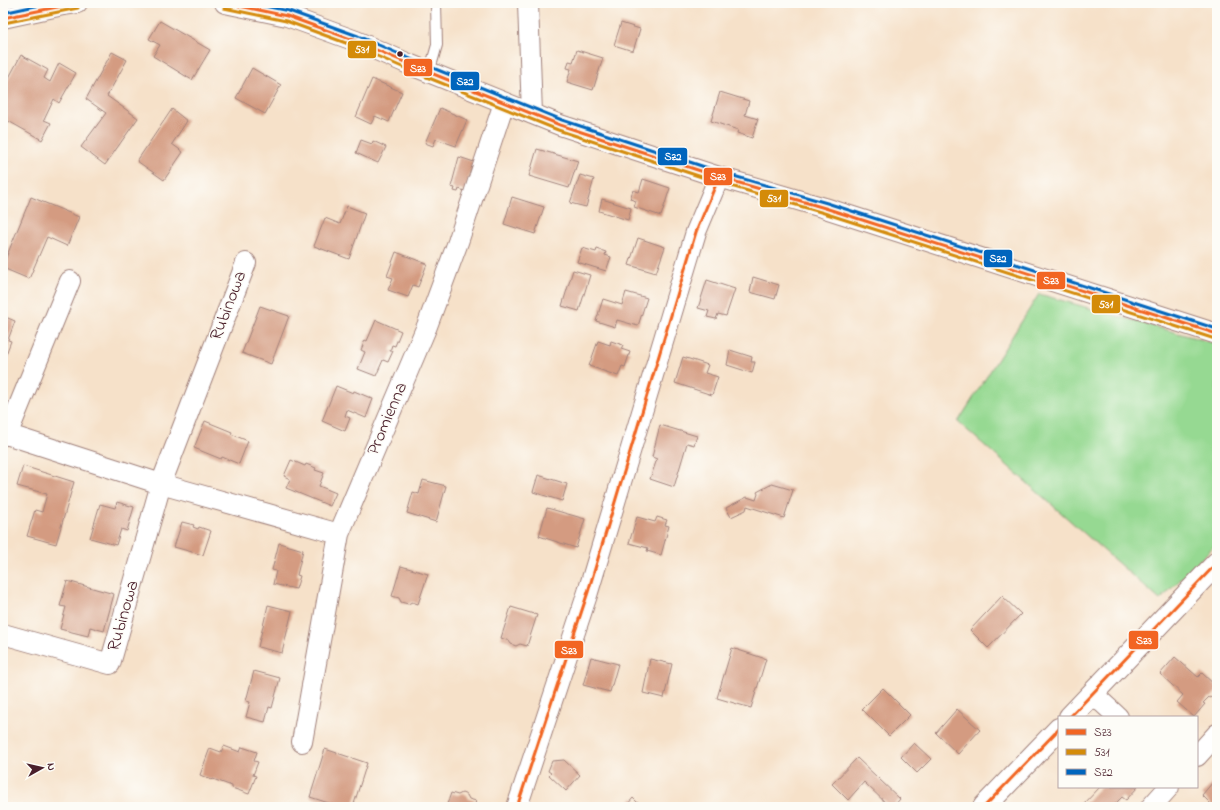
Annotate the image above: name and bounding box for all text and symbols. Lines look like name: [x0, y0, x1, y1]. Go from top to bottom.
line badge: 531: [347, 40, 377, 59]
text: 531: [355, 42, 370, 58]
unlabelled marker: [395, 49, 405, 59]
line badge: Sz3: [403, 58, 433, 77]
text: Sz3: [410, 61, 427, 77]
line badge: Sz2: [450, 71, 480, 91]
text: Sz2: [456, 74, 474, 90]
line badge: Sz2: [657, 147, 688, 166]
text: Sz2: [664, 149, 682, 165]
line badge: Sz3: [703, 167, 733, 186]
text: Sz3: [710, 169, 727, 185]
line badge: 531: [759, 189, 789, 208]
text: 531: [767, 191, 782, 207]
line badge: Sz2: [983, 249, 1013, 268]
text: Sz2: [989, 251, 1007, 267]
street label: Rubinowa: [204, 267, 254, 345]
line badge: Sz3: [1036, 271, 1066, 290]
text: Sz3: [1043, 273, 1060, 289]
line badge: 531: [1091, 294, 1121, 314]
text: 531: [1099, 297, 1114, 313]
street label: Promienna: [361, 378, 415, 460]
street label: Rubinowa: [101, 577, 147, 655]
line badge: Sz3: [1128, 630, 1159, 650]
text: Sz3: [1136, 633, 1153, 649]
line badge: Sz3: [554, 640, 584, 659]
text: Sz3: [561, 643, 578, 659]
legend: [1058, 716, 1198, 788]
text: Sz3: [1094, 724, 1112, 742]
text: 531: [1094, 744, 1110, 762]
north arrow: [22, 748, 62, 788]
text: N: [42, 762, 59, 772]
text: Sz2: [1094, 764, 1113, 782]

